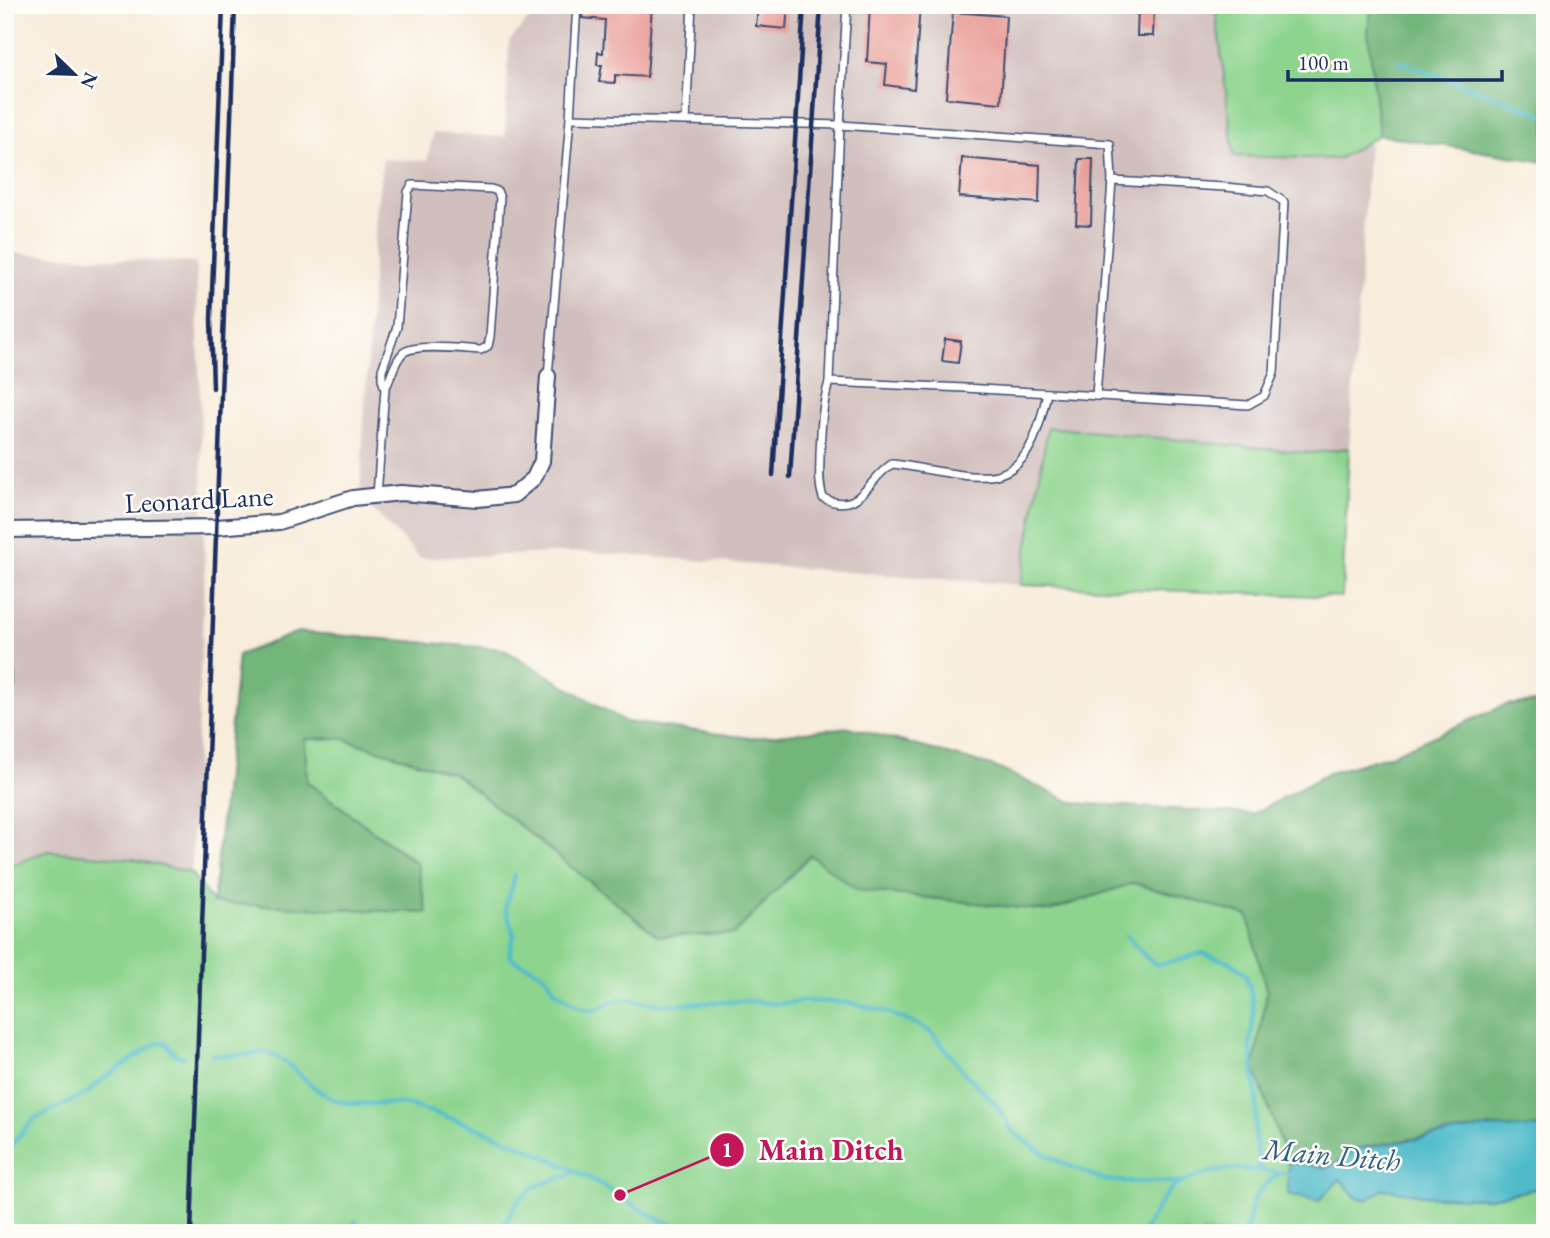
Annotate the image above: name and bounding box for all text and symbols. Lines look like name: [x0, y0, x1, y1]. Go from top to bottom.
north arrow: [38, 38, 108, 108]
scale bar: [1288, 38, 1501, 82]
text: 100 m: [1298, 49, 1349, 76]
text: N: [74, 68, 104, 93]
street label: Leonard Lane: [124, 477, 274, 521]
callout: Main Ditch: [709, 1124, 917, 1175]
water label: Main Ditch: [1260, 1129, 1403, 1180]
text: Main Ditch: [759, 1130, 904, 1169]
text: 1: [721, 1136, 733, 1163]

